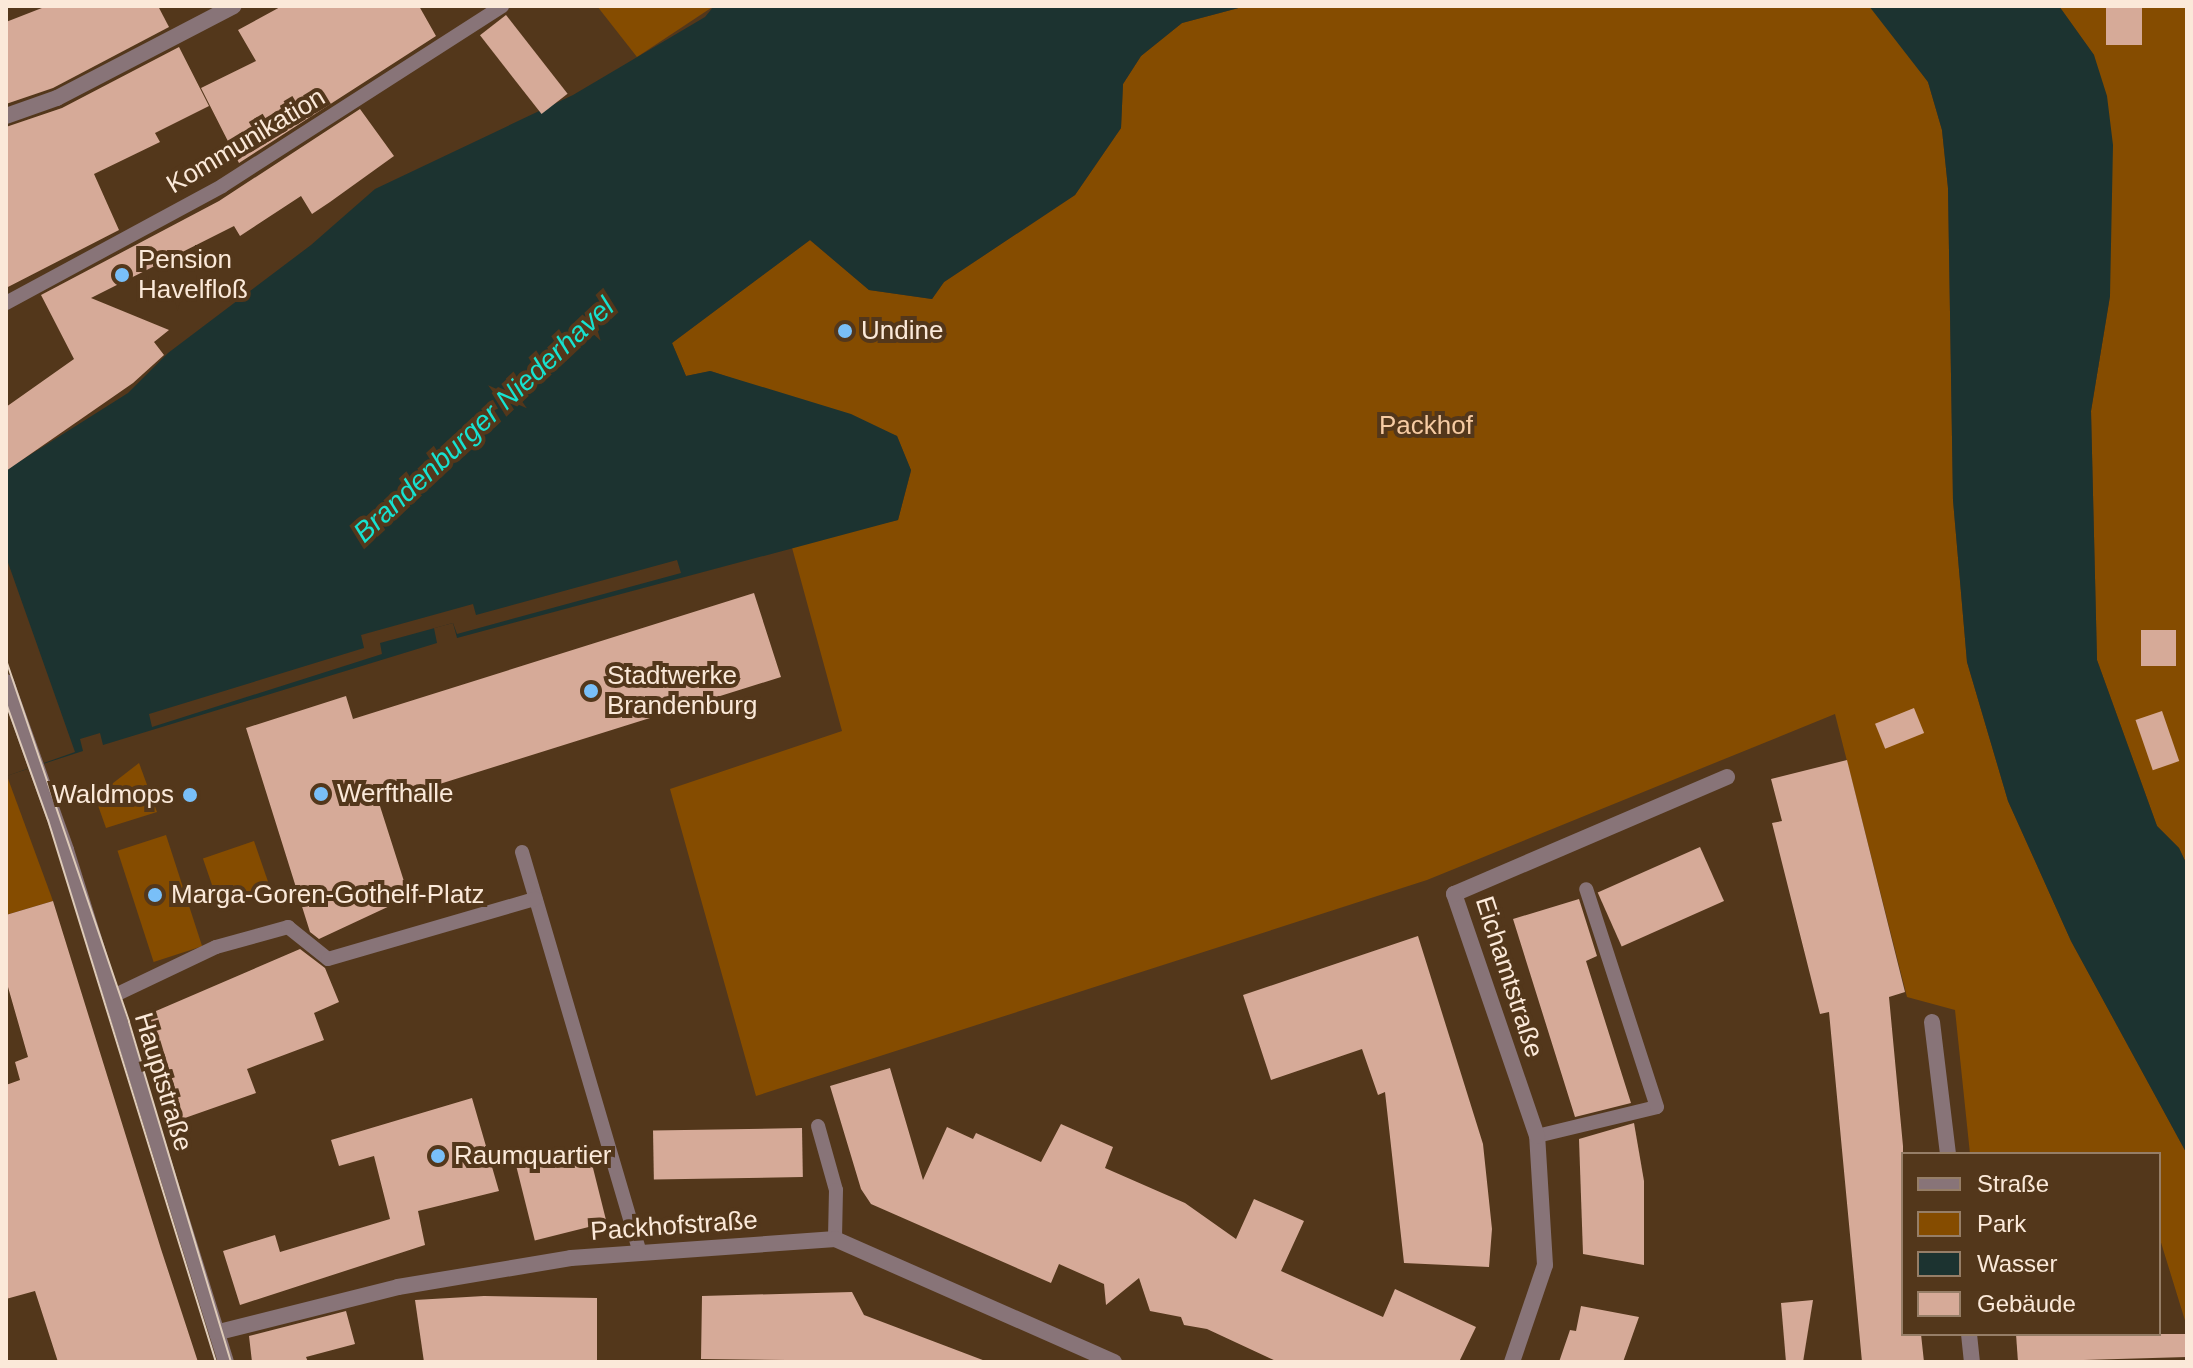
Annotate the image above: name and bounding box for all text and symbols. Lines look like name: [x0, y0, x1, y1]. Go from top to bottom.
street label: Kommunikation: [161, 81, 331, 201]
place label: Pension Havelfloß: [138, 244, 248, 306]
marker: Pension Havelfloß: [113, 266, 131, 284]
water label: Brandenburger Niederhavel: [347, 290, 621, 550]
place label: Undine: [861, 315, 943, 347]
marker: Undine: [836, 322, 854, 340]
park label: Packhof: [1379, 410, 1473, 442]
place label: Stadtwerke Brandenburg: [607, 660, 757, 722]
marker: Stadtwerke Brandenburg: [582, 682, 600, 700]
place label: Werfthalle: [337, 778, 454, 810]
place label: Waldmops: [52, 779, 174, 811]
marker: Werfthalle: [312, 785, 330, 803]
marker: Waldmops: [181, 786, 199, 804]
place label: Marga-Goren-Gothelf-Platz: [171, 879, 485, 911]
marker: Marga-Goren-Gothelf-Platz: [146, 886, 164, 904]
street label: Eichamtstraße: [1468, 892, 1550, 1062]
street label: Hauptstraße: [127, 1009, 199, 1155]
place label: Raumquartier: [454, 1140, 612, 1172]
marker: Raumquartier: [429, 1147, 447, 1165]
legend: [1901, 1152, 2161, 1336]
text: Straße: [1977, 1170, 2049, 1197]
street label: Packhofstraße: [589, 1205, 759, 1247]
text: Park: [1977, 1210, 2026, 1237]
text: Wasser: [1977, 1250, 2057, 1277]
text: Gebäude: [1977, 1290, 2076, 1317]

